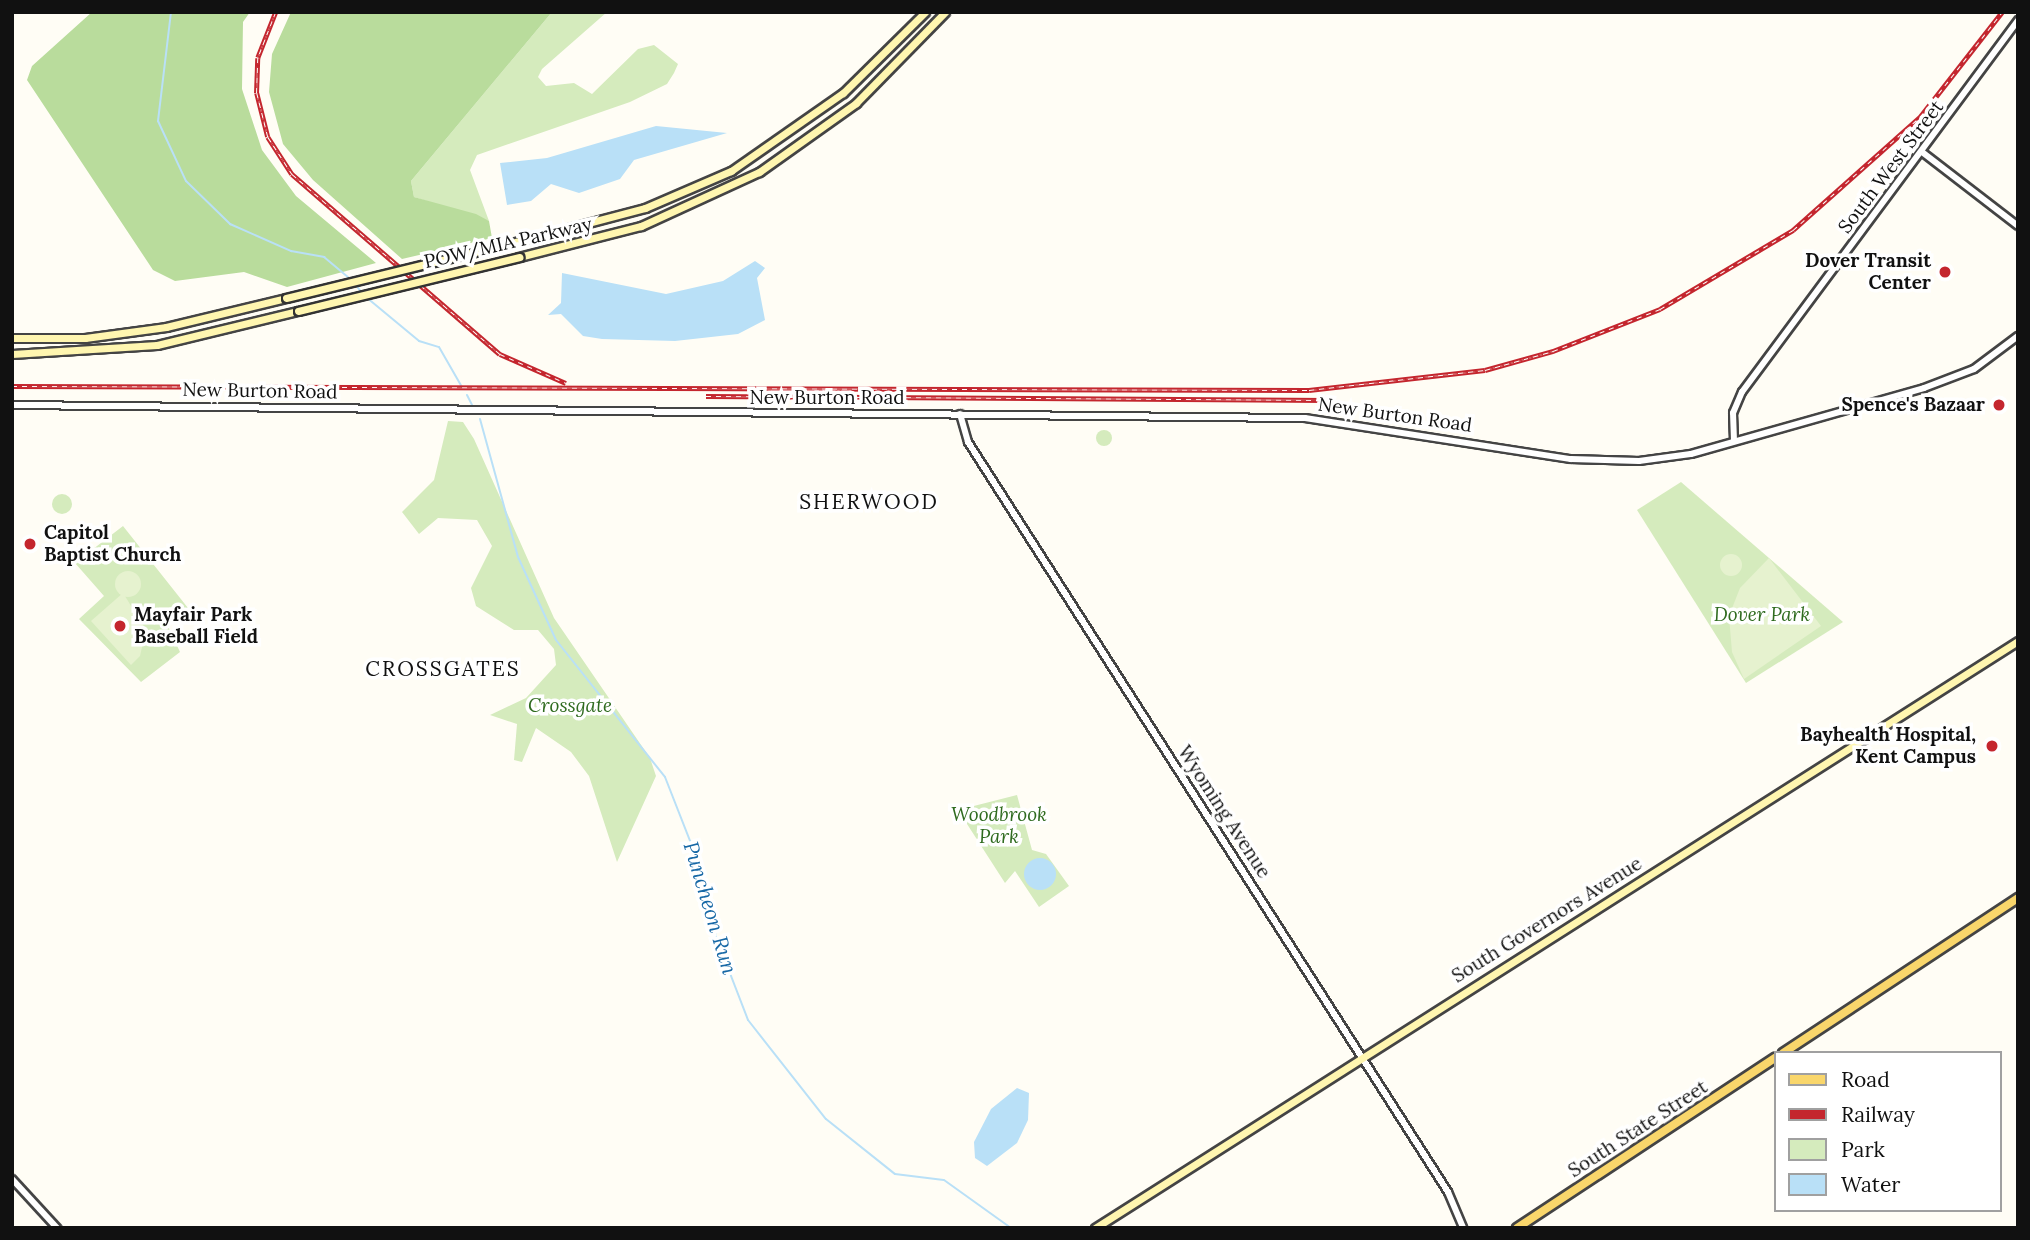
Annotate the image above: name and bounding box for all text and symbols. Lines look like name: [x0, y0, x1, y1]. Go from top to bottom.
street label: South West Street: [1834, 96, 1948, 238]
street label: POW/MIA Parkway: [422, 213, 594, 273]
place label: Dover Transit Center: [1805, 250, 1931, 294]
marker: Dover Transit Center: [1937, 264, 1953, 280]
street label: New Burton Road: [182, 378, 338, 404]
street label: New Burton Road: [749, 387, 905, 409]
street label: New Burton Road: [1317, 393, 1473, 437]
place label: Spence's Bazaar: [1841, 394, 1985, 416]
marker: Spence's Bazaar: [1991, 397, 2007, 413]
district label: SHERWOOD: [800, 489, 938, 515]
place label: Capitol Baptist Church: [44, 522, 181, 566]
marker: Capitol Baptist Church: [22, 536, 38, 552]
place label: Mayfair Park Baseball Field: [134, 604, 258, 648]
park label: Dover Park: [1714, 604, 1810, 626]
marker: Mayfair Park Baseball Field: [112, 618, 128, 634]
district label: CROSSGATES: [367, 656, 519, 682]
park label: Crossgate: [528, 695, 612, 717]
place label: Bayhealth Hospital, Kent Campus: [1800, 724, 1976, 768]
marker: Bayhealth Hospital, Kent Campus: [1982, 736, 2002, 756]
street label: Wyoming Avenue: [1173, 741, 1275, 883]
park label: Woodbrook Park: [951, 804, 1047, 848]
water label: Puncheon Run: [678, 838, 742, 978]
street label: South Governors Avenue: [1448, 852, 1646, 988]
legend: [1774, 1051, 2002, 1212]
text: Road: [1841, 1066, 1890, 1093]
street label: South State Street: [1564, 1076, 1712, 1182]
text: Railway: [1841, 1101, 1915, 1128]
text: Park: [1841, 1136, 1885, 1163]
text: Water: [1841, 1171, 1900, 1198]

